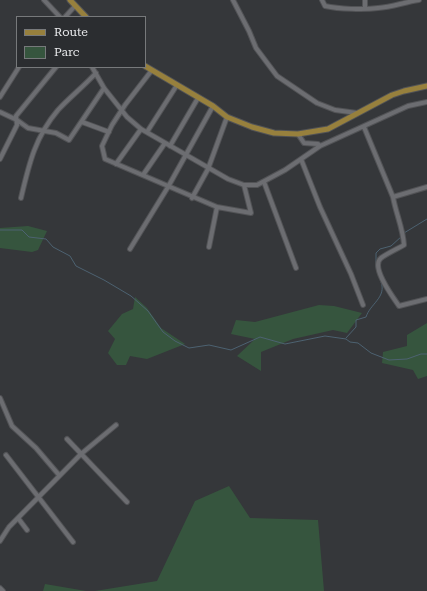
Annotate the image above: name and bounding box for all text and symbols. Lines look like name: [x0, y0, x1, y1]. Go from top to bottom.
legend: [16, 16, 146, 68]
text: Route: [54, 25, 88, 39]
text: Parc: [54, 45, 79, 59]

